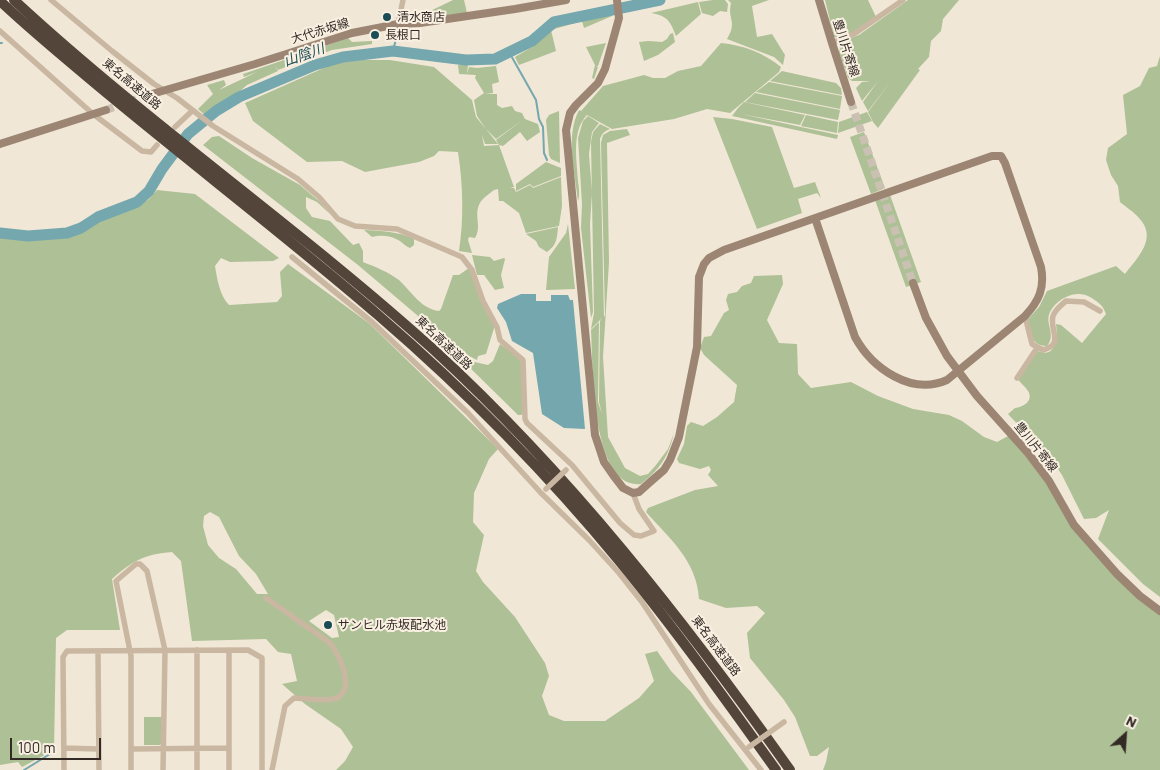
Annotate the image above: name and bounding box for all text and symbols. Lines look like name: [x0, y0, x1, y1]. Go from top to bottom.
place label: 清水商店: [397, 10, 445, 24]
marker: 清水商店: [381, 11, 393, 23]
street label: 大代赤坂線: [289, 15, 351, 47]
street label: 豊川片寄線: [830, 17, 862, 79]
place label: 長根口: [385, 28, 421, 42]
marker: 長根口: [369, 29, 381, 41]
water label: 山陰川: [281, 40, 327, 70]
street label: 東名高速道路: [100, 55, 164, 113]
street label: 東名高速道路: [413, 313, 475, 373]
street label: 豊川片寄線: [1012, 419, 1060, 475]
street label: 東名高速道路: [689, 613, 743, 679]
place label: サンヒル赤坂配水池: [338, 618, 446, 632]
marker: サンヒル赤坂配水池: [322, 619, 334, 631]
north arrow: [1100, 710, 1150, 760]
text: N: [1124, 711, 1140, 731]
scale bar: [12, 728, 104, 760]
text: 100 m: [18, 738, 56, 756]

